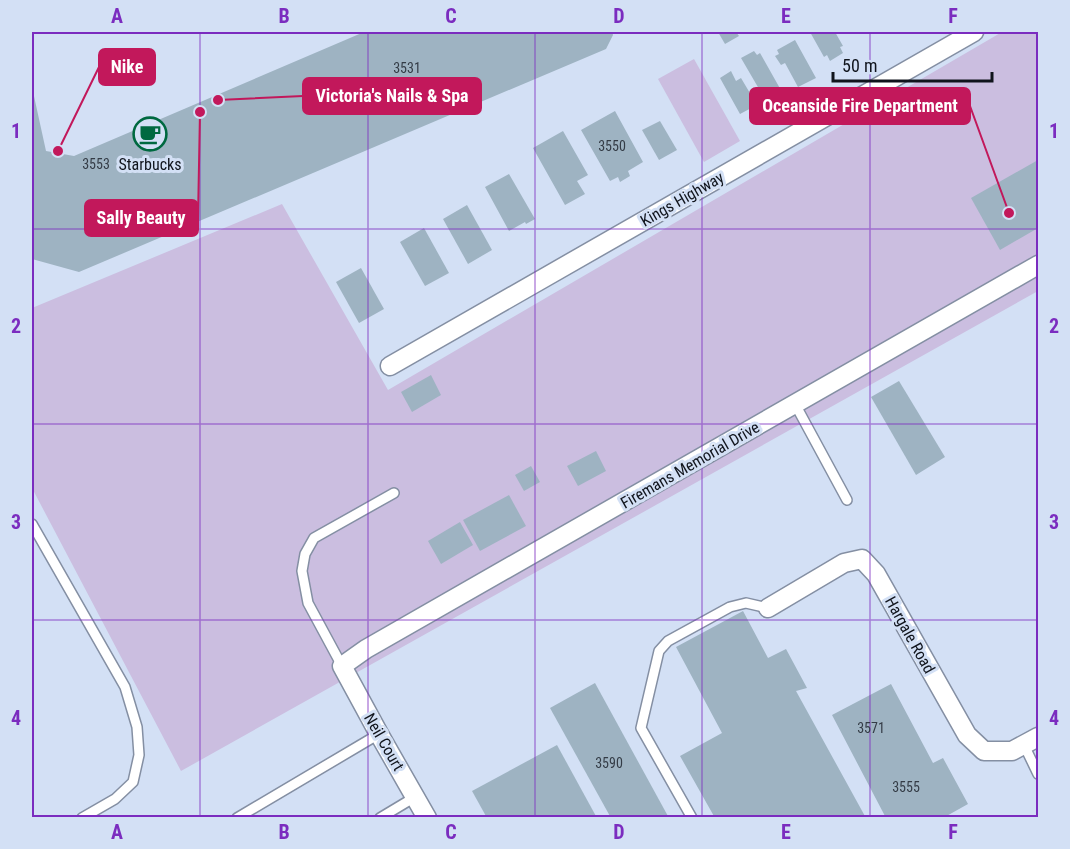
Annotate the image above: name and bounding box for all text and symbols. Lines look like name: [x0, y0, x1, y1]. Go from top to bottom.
text: A: [111, 4, 123, 28]
text: B: [278, 4, 290, 28]
text: C: [445, 4, 457, 28]
text: D: [613, 4, 625, 28]
text: E: [781, 4, 791, 28]
text: F: [948, 4, 958, 28]
scale bar: [833, 45, 992, 83]
callout: Nike: [99, 49, 155, 85]
text: 50 m: [842, 55, 877, 76]
text: Nike: [111, 56, 144, 77]
house number: 3531: [393, 60, 421, 76]
callout: Victoria's Nails & Spa: [303, 78, 481, 114]
text: Victoria's Nails & Spa: [315, 85, 469, 106]
callout: Oceanside Fire Department: [750, 88, 970, 124]
text: Oceanside Fire Department: [762, 95, 958, 116]
cafe icon: Starbucks: [132, 116, 168, 152]
text: 1: [11, 119, 21, 143]
text: 1: [1049, 119, 1059, 143]
house number: 3550: [598, 138, 626, 154]
place label: Starbucks: [118, 155, 182, 174]
house number: 3553: [82, 156, 110, 172]
street label: Kings Highway: [637, 167, 727, 230]
callout: Sally Beauty: [85, 200, 198, 236]
text: Sally Beauty: [96, 207, 186, 228]
text: 2: [11, 314, 21, 338]
text: 2: [1049, 314, 1059, 338]
street label: Firemans Memorial Drive: [617, 417, 763, 513]
text: 3: [11, 510, 21, 534]
text: 3: [1049, 510, 1059, 534]
street label: Hargale Road: [881, 593, 939, 677]
text: 4: [11, 706, 21, 730]
text: 4: [1049, 706, 1059, 730]
street label: Neil Court: [360, 710, 408, 774]
house number: 3571: [857, 720, 885, 736]
house number: 3590: [595, 755, 623, 771]
house number: 3555: [892, 779, 920, 795]
text: A: [111, 820, 123, 844]
text: B: [278, 820, 290, 844]
text: C: [445, 820, 457, 844]
text: D: [613, 820, 625, 844]
text: E: [781, 820, 791, 844]
text: F: [948, 820, 958, 844]

